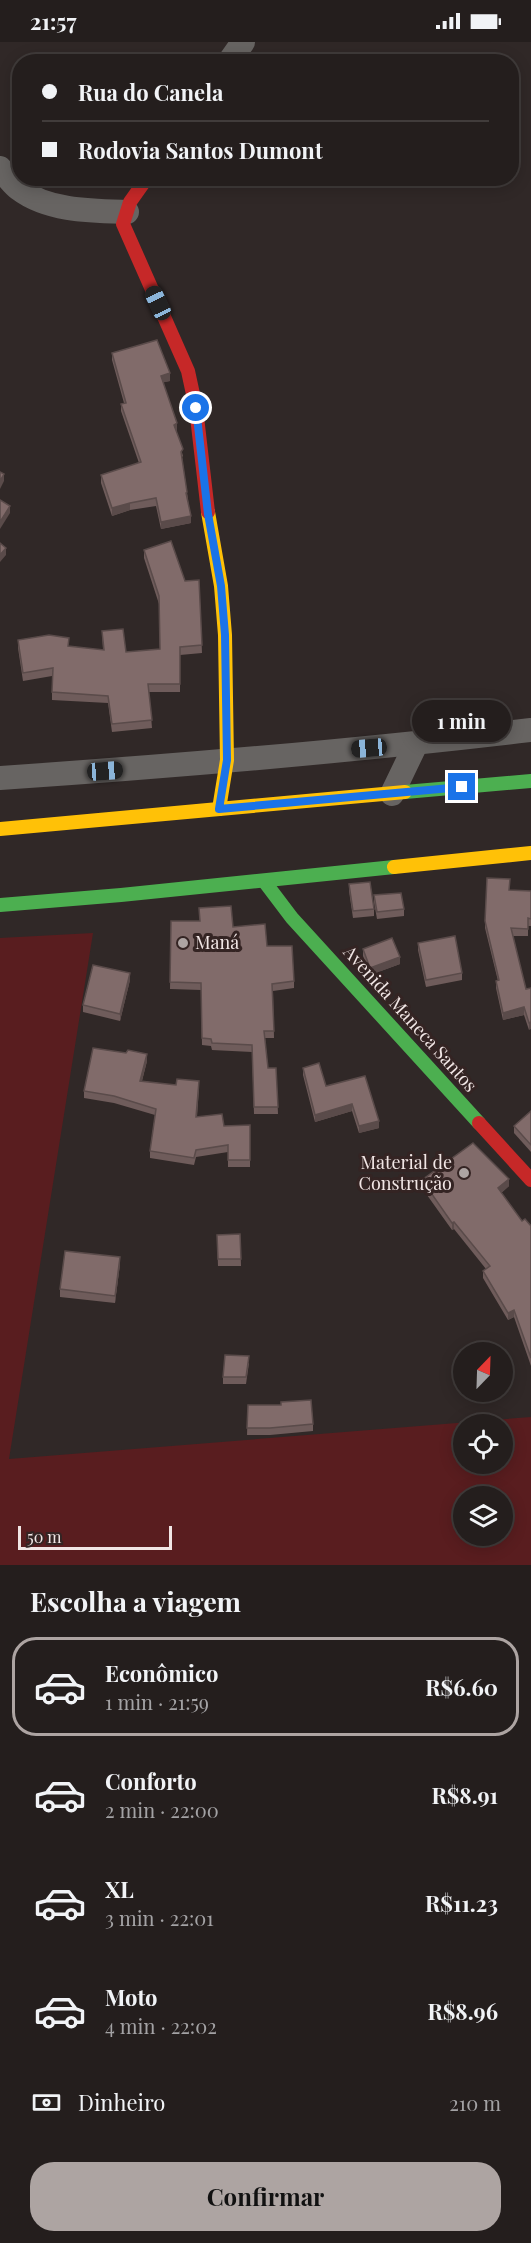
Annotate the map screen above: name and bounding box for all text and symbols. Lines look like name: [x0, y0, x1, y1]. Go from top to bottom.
text: 21:57: [30, 6, 76, 36]
text: Rua do Canela: [78, 77, 223, 107]
text: Rodovia Santos Dumont: [78, 135, 323, 165]
car: [142, 283, 174, 323]
route start: [182, 394, 209, 421]
callout: 1 min: [412, 700, 512, 742]
text: 1 min: [437, 707, 486, 734]
car: [350, 737, 388, 759]
car: [86, 761, 124, 781]
route end: [448, 773, 475, 800]
place label: Maná: [195, 930, 239, 954]
marker: Maná: [176, 936, 190, 950]
street label: Avenida Maneca Santos: [338, 939, 483, 1097]
place label: Material de Construção: [359, 1150, 452, 1195]
marker: Material de Construção: [457, 1166, 471, 1180]
north arrow: [453, 1342, 513, 1402]
map controls: [453, 1342, 513, 1546]
button: locate: [453, 1414, 513, 1474]
button: layers: [453, 1486, 513, 1546]
scale bar: [18, 1523, 172, 1550]
text: 50 m: [27, 1526, 61, 1547]
text: Escolha a viagem: [30, 1583, 241, 1619]
text: Econômico: [105, 1658, 218, 1688]
icon: car: [33, 1660, 87, 1714]
text: R$6.60: [425, 1672, 498, 1702]
text: 1 min · 21:59: [105, 1688, 209, 1715]
text: Conforto: [105, 1766, 197, 1796]
icon: car: [33, 1768, 87, 1822]
text: R$8.91: [431, 1780, 498, 1810]
text: 2 min · 22:00: [105, 1796, 219, 1823]
text: XL: [105, 1874, 134, 1904]
icon: car: [33, 1876, 87, 1930]
text: R$11.23: [425, 1888, 498, 1918]
text: 3 min · 22:01: [105, 1904, 214, 1931]
text: Moto: [105, 1982, 158, 2012]
icon: car: [33, 1984, 87, 2038]
text: R$8.96: [428, 1996, 498, 2026]
text: 4 min · 22:02: [105, 2012, 217, 2039]
icon: cash: [30, 2086, 63, 2119]
text: Dinheiro: [78, 2087, 165, 2117]
text: 210 m: [449, 2089, 501, 2116]
button: Confirmar: [30, 2162, 501, 2231]

